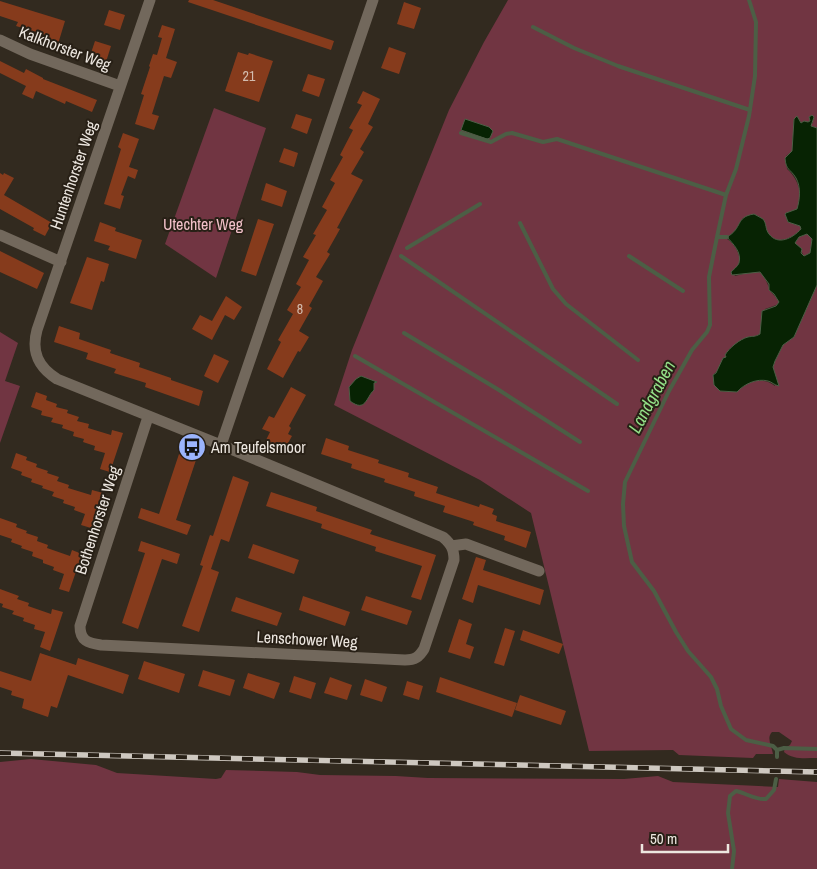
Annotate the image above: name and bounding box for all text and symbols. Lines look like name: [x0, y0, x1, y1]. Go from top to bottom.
street label: Kalkhorster Weg: [16, 20, 115, 76]
house number: 21: [243, 67, 256, 85]
street label: Huntenhorster Weg: [44, 117, 102, 232]
park label: Utechter Weg: [163, 213, 244, 235]
house number: 8: [297, 300, 303, 318]
water label: Landgraben: [622, 356, 681, 437]
bus stop icon: Am Teufelsmoor: [177, 432, 207, 462]
place label: Am Teufelsmoor: [210, 436, 306, 458]
street label: Bothenhorster Weg: [69, 462, 125, 577]
street label: Lenschower Weg: [256, 625, 359, 653]
scale bar: [642, 822, 728, 854]
text: 50 m: [650, 828, 677, 849]

